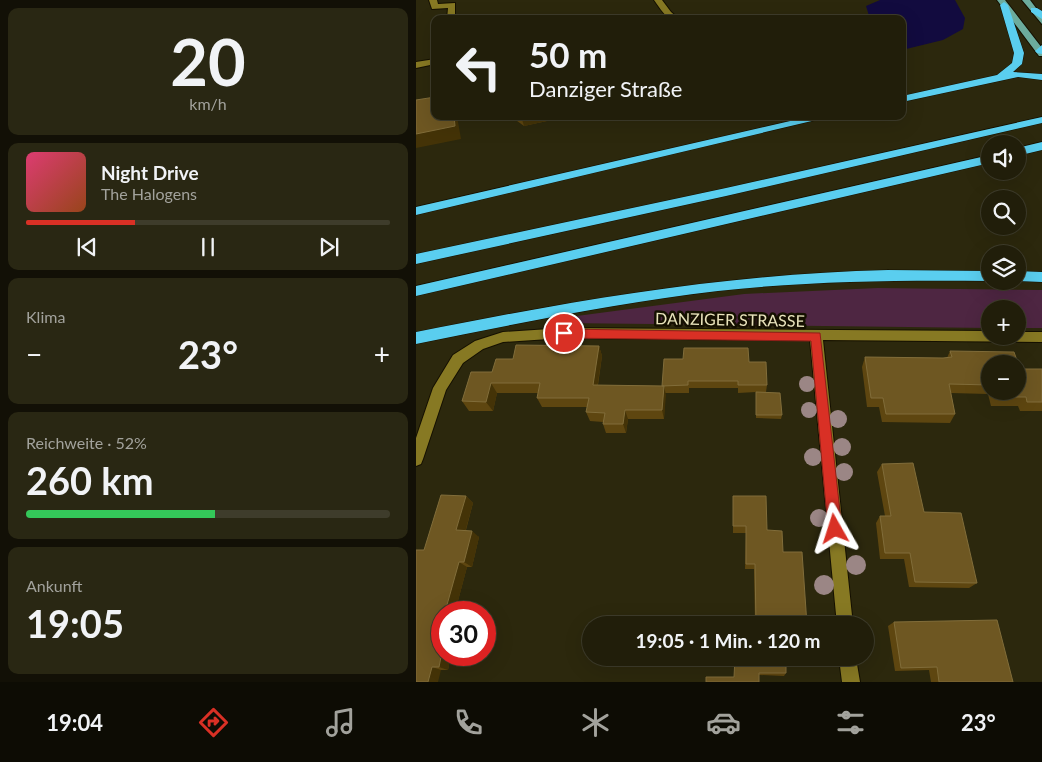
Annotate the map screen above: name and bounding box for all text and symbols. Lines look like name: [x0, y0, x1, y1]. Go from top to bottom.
text: 20: [170, 22, 246, 100]
text: 50 m: [529, 33, 607, 75]
icon: left: [446, 35, 511, 100]
text: Danziger Straße: [529, 75, 682, 102]
text: km/h: [189, 94, 227, 113]
map controls: [981, 135, 1026, 400]
button: sound: [981, 135, 1026, 180]
text: Night Drive: [101, 161, 199, 184]
text: The Halogens: [101, 184, 197, 203]
button: search: [981, 190, 1026, 235]
icon: previous: [73, 233, 101, 261]
icon: pause: [194, 233, 222, 261]
icon: next: [315, 233, 343, 261]
button: layers: [981, 245, 1026, 290]
button: +: [981, 300, 1026, 345]
text: Klima: [26, 307, 65, 326]
street label: DANZIGER STRASSE: [655, 308, 805, 330]
pin: [543, 312, 585, 354]
icon: arrive: [550, 319, 578, 347]
text: 23°: [178, 331, 238, 377]
text: −: [26, 337, 42, 371]
text: +: [374, 337, 390, 371]
button: −: [981, 355, 1026, 400]
text: Reichweite · 52%: [26, 433, 147, 452]
text: 260 km: [26, 457, 154, 503]
position arrow: [808, 502, 860, 554]
text: Ankunft: [26, 576, 83, 595]
text: 19:05: [26, 600, 124, 646]
speed limit sign: 30: [431, 601, 496, 666]
text: 19:05 · 1 Min. · 120 m: [636, 629, 820, 652]
icon: directions: [196, 705, 231, 740]
icon: music: [323, 705, 358, 740]
icon: phone: [451, 705, 486, 740]
icon: climate: [578, 705, 613, 740]
icon: car: [706, 705, 741, 740]
icon: filters: [833, 705, 868, 740]
text: 19:04: [46, 709, 103, 736]
text: 23°: [961, 709, 996, 736]

